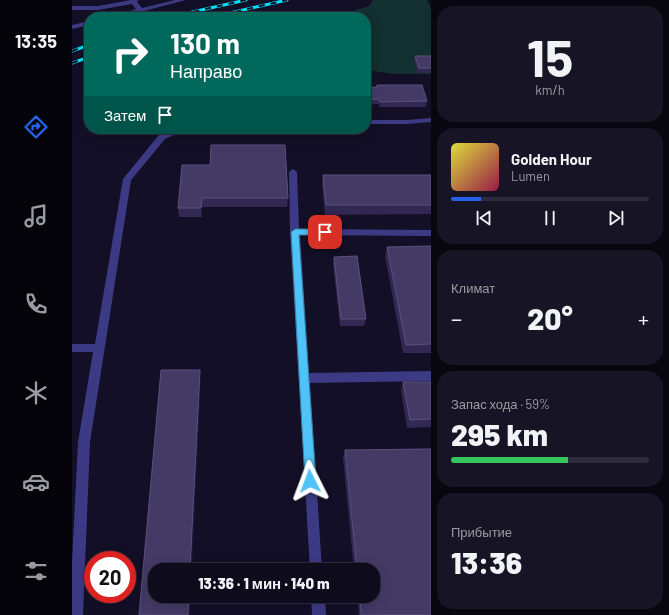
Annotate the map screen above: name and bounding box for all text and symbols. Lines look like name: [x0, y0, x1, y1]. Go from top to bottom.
text: 15: [527, 25, 573, 87]
text: 130 m: [170, 26, 240, 60]
icon: right: [104, 28, 156, 80]
text: 13:35: [15, 30, 57, 52]
text: Направо: [170, 60, 242, 82]
text: km/h: [535, 82, 565, 98]
icon: arrive: [154, 104, 176, 126]
text: Затем: [104, 106, 146, 124]
icon: directions: [22, 113, 50, 141]
text: Golden Hour: [511, 150, 592, 168]
text: Lumen: [511, 168, 550, 184]
icon: music: [22, 202, 50, 230]
icon: previous: [473, 207, 495, 229]
icon: pause: [539, 207, 561, 229]
icon: next: [605, 207, 627, 229]
pin: [308, 215, 342, 249]
icon: arrive: [314, 221, 336, 243]
text: Климат: [451, 280, 495, 296]
icon: phone: [22, 290, 50, 318]
text: 20°: [527, 300, 573, 336]
text: −: [451, 305, 462, 331]
text: +: [638, 305, 649, 331]
icon: climate: [22, 379, 50, 407]
text: Запас хода · 59%: [451, 396, 550, 412]
text: 295 km: [451, 416, 548, 452]
position arrow: [289, 460, 331, 502]
icon: car: [22, 468, 50, 496]
text: Прибытие: [451, 524, 512, 540]
text: 13:36: [451, 544, 522, 580]
speed limit sign: 20: [84, 551, 136, 603]
icon: filters: [22, 557, 50, 585]
text: 13:36 · 1 мин · 140 m: [198, 574, 330, 592]

